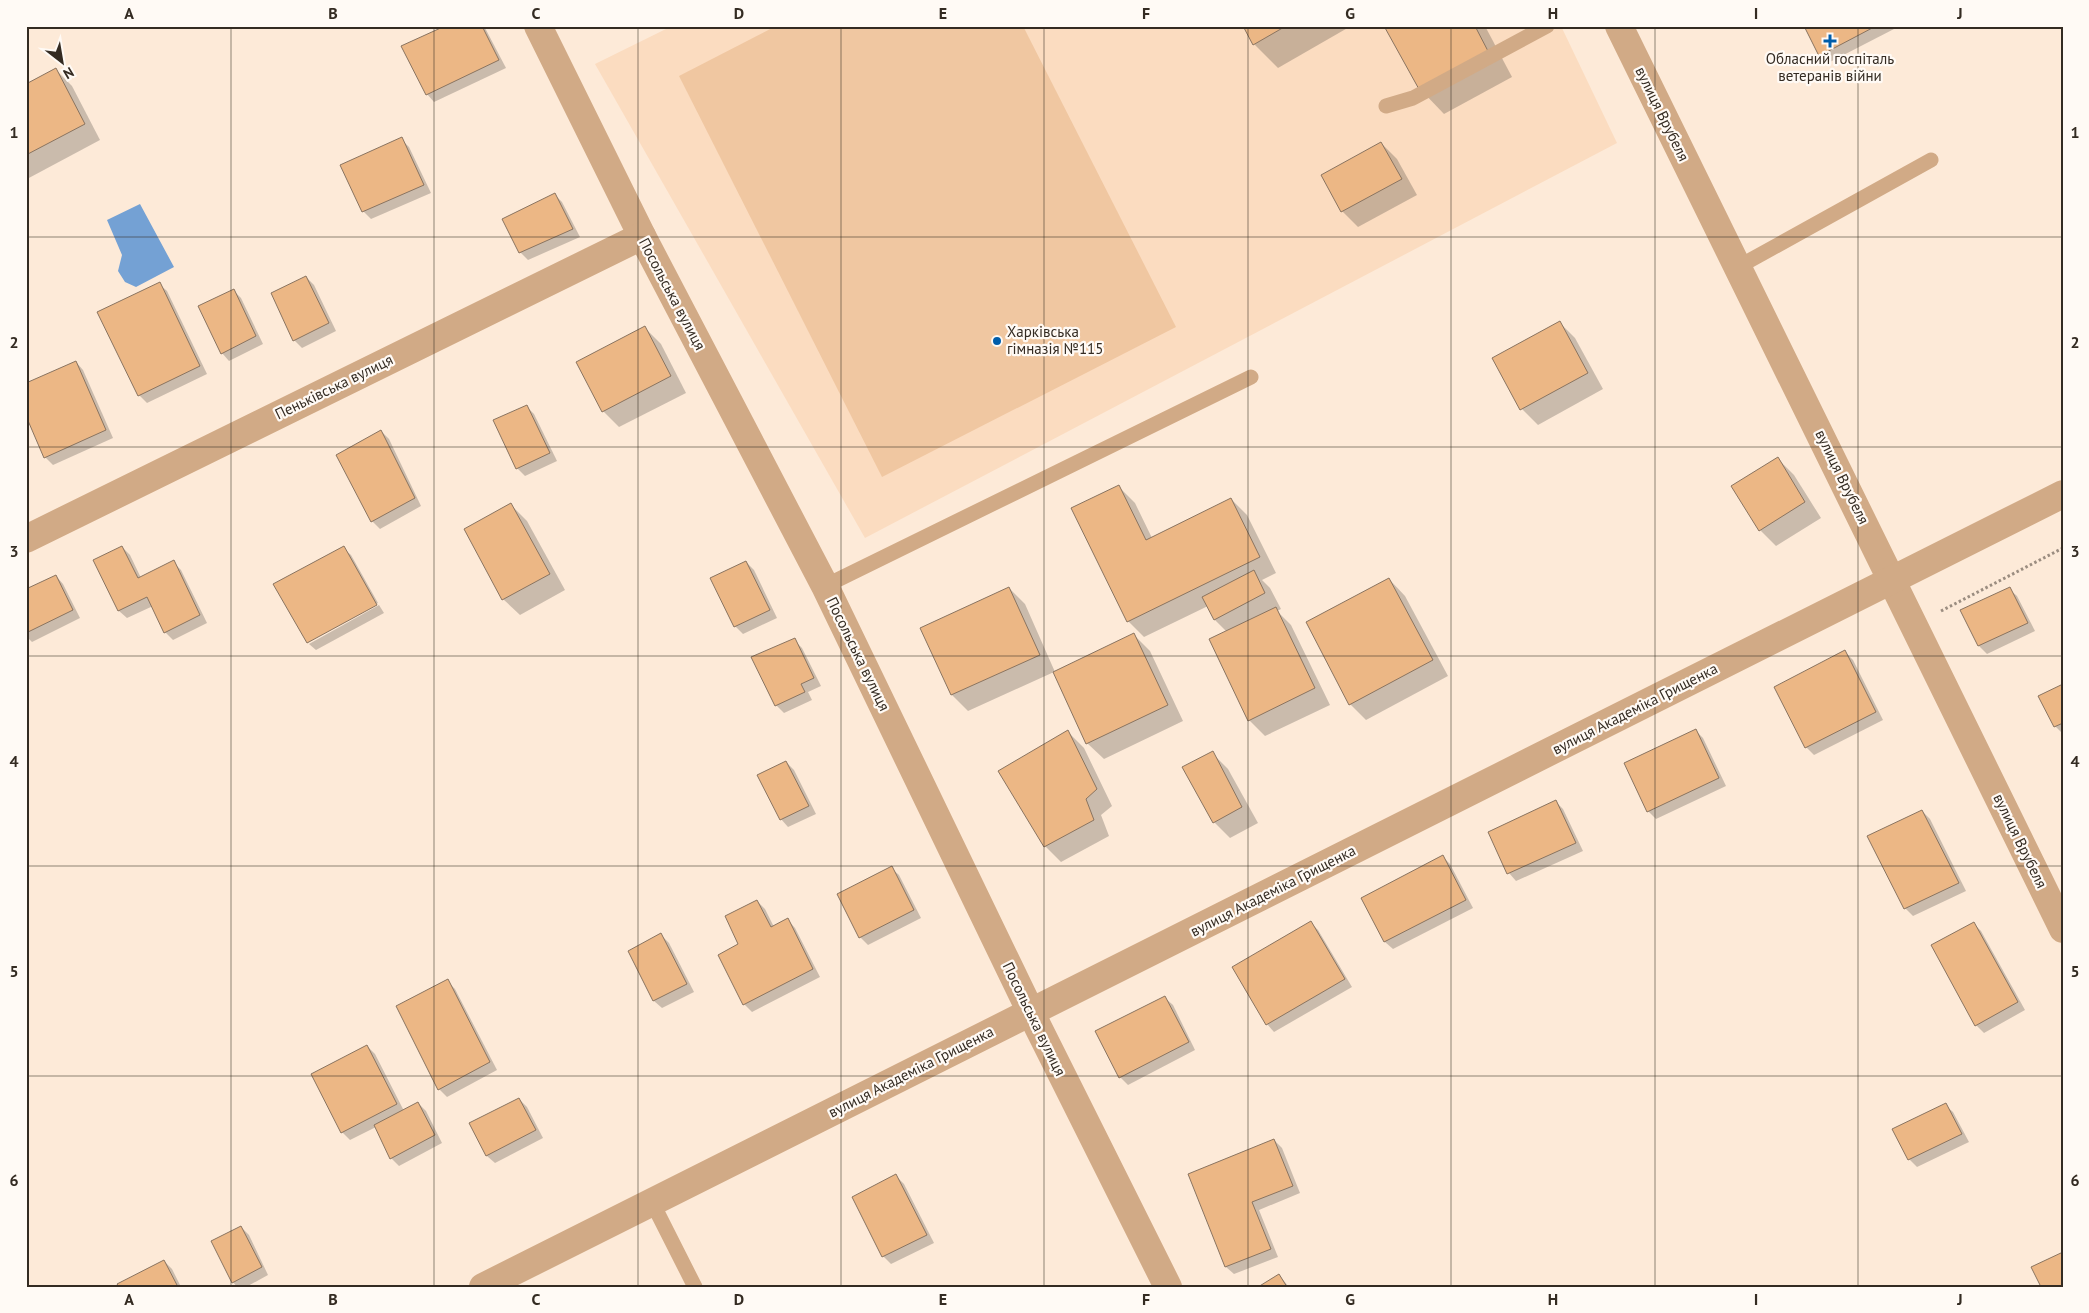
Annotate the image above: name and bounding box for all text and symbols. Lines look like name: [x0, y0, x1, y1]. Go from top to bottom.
text: A: [124, 3, 134, 23]
text: B: [328, 3, 338, 23]
text: C: [532, 3, 541, 23]
text: D: [734, 3, 744, 23]
text: E: [939, 3, 947, 23]
text: F: [1142, 3, 1150, 23]
text: G: [1345, 3, 1355, 23]
text: H: [1548, 3, 1558, 23]
text: I: [1754, 3, 1758, 23]
text: J: [1956, 3, 1963, 23]
marker: Обласний госпіталь ветеранів війни: [1823, 34, 1837, 48]
north arrow: [38, 38, 88, 88]
place label: Обласний госпіталь ветеранів війни: [1766, 49, 1894, 85]
text: N: [60, 63, 77, 83]
street label: вулиця Врубеля: [1631, 63, 1694, 164]
text: 1: [9, 122, 19, 142]
text: 1: [2070, 122, 2080, 142]
street label: Посольська вулиця: [635, 234, 710, 353]
place label: Харківська гімназія №115: [1007, 322, 1103, 358]
text: 2: [9, 332, 19, 352]
text: 2: [2070, 332, 2080, 352]
marker: Харківська гімназія №115: [991, 335, 1003, 347]
street label: Пеньківська вулиця: [272, 350, 396, 423]
street label: вулиця Врубеля: [1811, 426, 1874, 527]
text: 3: [9, 541, 19, 561]
text: 3: [2070, 541, 2080, 561]
street label: Посольська вулиця: [823, 594, 894, 714]
street label: вулиця Академіка Грищенка: [1549, 659, 1721, 759]
text: 4: [9, 751, 19, 771]
text: 4: [2070, 751, 2080, 771]
street label: вулиця Врубеля: [1989, 790, 2052, 891]
street label: вулиця Академіка Грищенка: [1187, 841, 1359, 941]
street label: Посольська вулиця: [999, 959, 1070, 1079]
text: 5: [9, 961, 19, 981]
text: 5: [2070, 961, 2080, 981]
street label: вулиця Академіка Грищенка: [825, 1022, 997, 1122]
text: 6: [9, 1170, 19, 1190]
text: 6: [2070, 1170, 2080, 1190]
text: A: [124, 1289, 134, 1309]
text: B: [328, 1289, 338, 1309]
text: C: [532, 1289, 541, 1309]
text: D: [734, 1289, 744, 1309]
text: E: [939, 1289, 947, 1309]
text: F: [1142, 1289, 1150, 1309]
text: G: [1345, 1289, 1355, 1309]
text: H: [1548, 1289, 1558, 1309]
text: I: [1754, 1289, 1758, 1309]
text: J: [1956, 1289, 1963, 1309]

